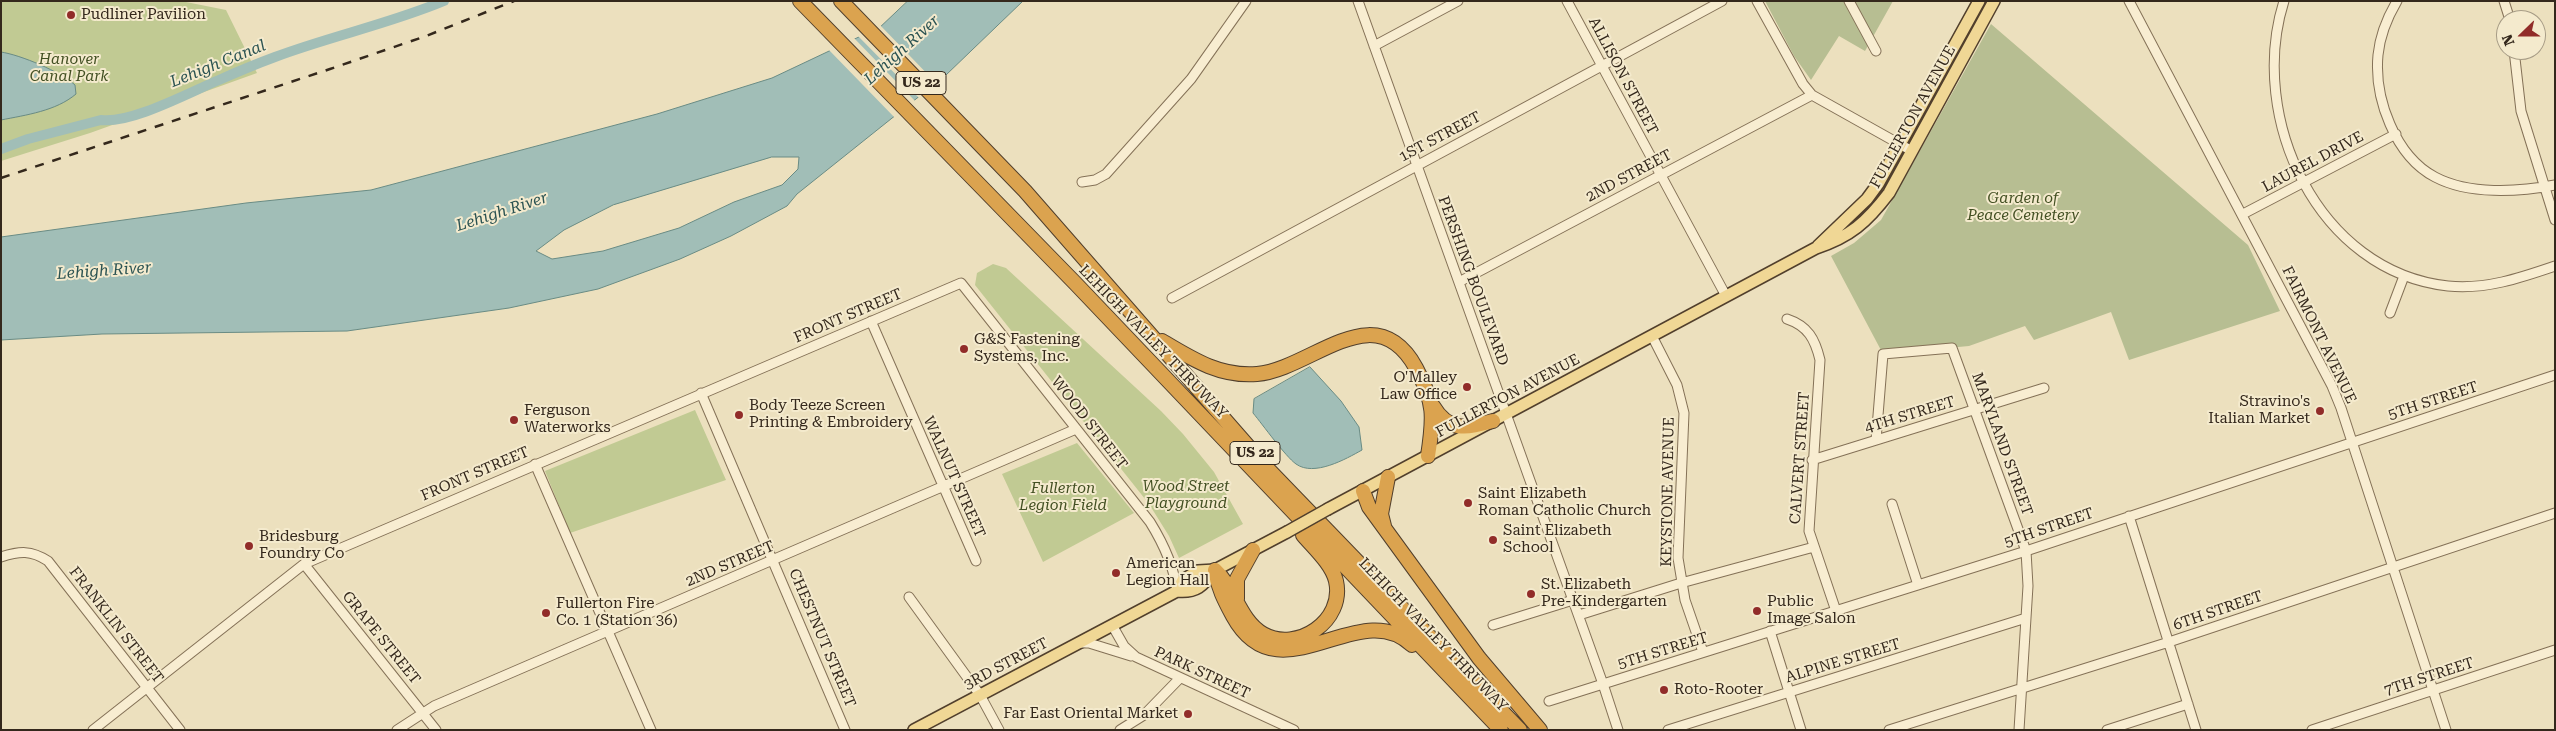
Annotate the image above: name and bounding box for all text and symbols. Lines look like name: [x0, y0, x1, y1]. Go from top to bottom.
place label: Pudliner Pavilion: [81, 6, 206, 24]
marker: Pudliner Pavilion: [65, 9, 77, 21]
north arrow: [2496, 10, 2546, 60]
water label: Lehigh River: [860, 11, 944, 89]
street label: ALLISON STREET: [1584, 14, 1662, 138]
text: N: [2499, 32, 2517, 48]
water label: Lehigh Canal: [167, 36, 269, 92]
street label: FULLERTON AVENUE: [1866, 43, 1960, 191]
park label: Hanover Canal Park: [30, 51, 108, 86]
road number: US 22: [896, 72, 946, 95]
street label: 1ST STREET: [1396, 108, 1484, 166]
street label: LAUREL DRIVE: [2259, 128, 2367, 196]
street label: 2ND STREET: [1583, 146, 1675, 206]
water label: Lehigh River: [454, 188, 550, 236]
park label: Garden of Peace Cemetery: [1967, 190, 2079, 225]
street label: PERSHING BOULEVARD: [1434, 194, 1512, 368]
water label: Lehigh River: [56, 258, 152, 284]
street label: LEHIGH VALLEY THRUWAY: [1075, 262, 1231, 422]
street label: FAIRMONT AVENUE: [2278, 263, 2360, 407]
street label: FRONT STREET: [791, 285, 905, 347]
place label: G&S Fastening Systems, Inc.: [974, 331, 1080, 366]
marker: G&S Fastening Systems, Inc.: [958, 343, 970, 355]
street label: FULLERTON AVENUE: [1433, 350, 1583, 442]
place label: O'Malley Law Office: [1380, 369, 1457, 404]
street label: MARYLAND STREET: [1968, 370, 2036, 518]
street label: WOOD STREET: [1047, 373, 1131, 473]
street label: 5TH STREET: [2386, 378, 2480, 424]
marker: O'Malley Law Office: [1461, 381, 1473, 393]
street label: CALVERT STREET: [1786, 391, 1814, 525]
street label: 4TH STREET: [1863, 393, 1957, 437]
place label: Stravino's Italian Market: [2208, 393, 2310, 428]
place label: Body Teeze Screen Printing & Embroidery: [749, 397, 913, 432]
place label: Ferguson Waterworks: [524, 402, 611, 437]
marker: Stravino's Italian Market: [2314, 405, 2326, 417]
marker: Body Teeze Screen Printing & Embroidery: [733, 409, 745, 421]
street label: WALNUT STREET: [919, 413, 989, 541]
marker: Ferguson Waterworks: [508, 414, 520, 426]
street label: KEYSTONE AVENUE: [1658, 417, 1678, 567]
road number: US 22: [1230, 442, 1280, 464]
street label: FRONT STREET: [418, 443, 532, 505]
park label: Wood Street Playground: [1142, 478, 1230, 513]
park label: Fullerton Legion Field: [1019, 480, 1107, 515]
place label: Saint Elizabeth Roman Catholic Church: [1478, 485, 1651, 520]
marker: Saint Elizabeth Roman Catholic Church: [1462, 497, 1474, 509]
street label: 5TH STREET: [2002, 504, 2096, 552]
place label: Saint Elizabeth School: [1503, 522, 1612, 557]
place label: Bridesburg Foundry Co: [259, 528, 344, 563]
marker: Saint Elizabeth School: [1487, 534, 1499, 546]
street label: 2ND STREET: [683, 537, 777, 591]
marker: Bridesburg Foundry Co: [243, 540, 255, 552]
place label: American Legion Hall: [1126, 555, 1209, 590]
street label: LEHIGH VALLEY THRUWAY: [1355, 555, 1511, 715]
street label: FRANKLIN STREET: [65, 563, 167, 687]
street label: CHESTNUT STREET: [785, 566, 859, 710]
marker: American Legion Hall: [1110, 567, 1122, 579]
place label: St. Elizabeth Pre-Kindergarten: [1541, 576, 1667, 611]
street label: 6TH STREET: [2171, 587, 2265, 635]
street label: GRAPE STREET: [338, 588, 424, 688]
marker: St. Elizabeth Pre-Kindergarten: [1525, 588, 1537, 600]
place label: Public Image Salon: [1767, 593, 1856, 628]
place label: Fullerton Fire Co. 1 (Station 36): [556, 595, 678, 630]
marker: Public Image Salon: [1751, 605, 1763, 617]
marker: Fullerton Fire Co. 1 (Station 36): [540, 607, 552, 619]
street label: 5TH STREET: [1616, 629, 1710, 673]
street label: 3RD STREET: [961, 634, 1051, 694]
street label: ALPINE STREET: [1783, 635, 1903, 687]
street label: PARK STREET: [1151, 643, 1253, 703]
street label: 7TH STREET: [2382, 654, 2476, 700]
place label: Roto-Rooter: [1674, 681, 1763, 699]
marker: Roto-Rooter: [1658, 684, 1670, 696]
place label: Far East Oriental Market: [1003, 705, 1178, 723]
marker: Far East Oriental Market: [1182, 708, 1194, 720]

